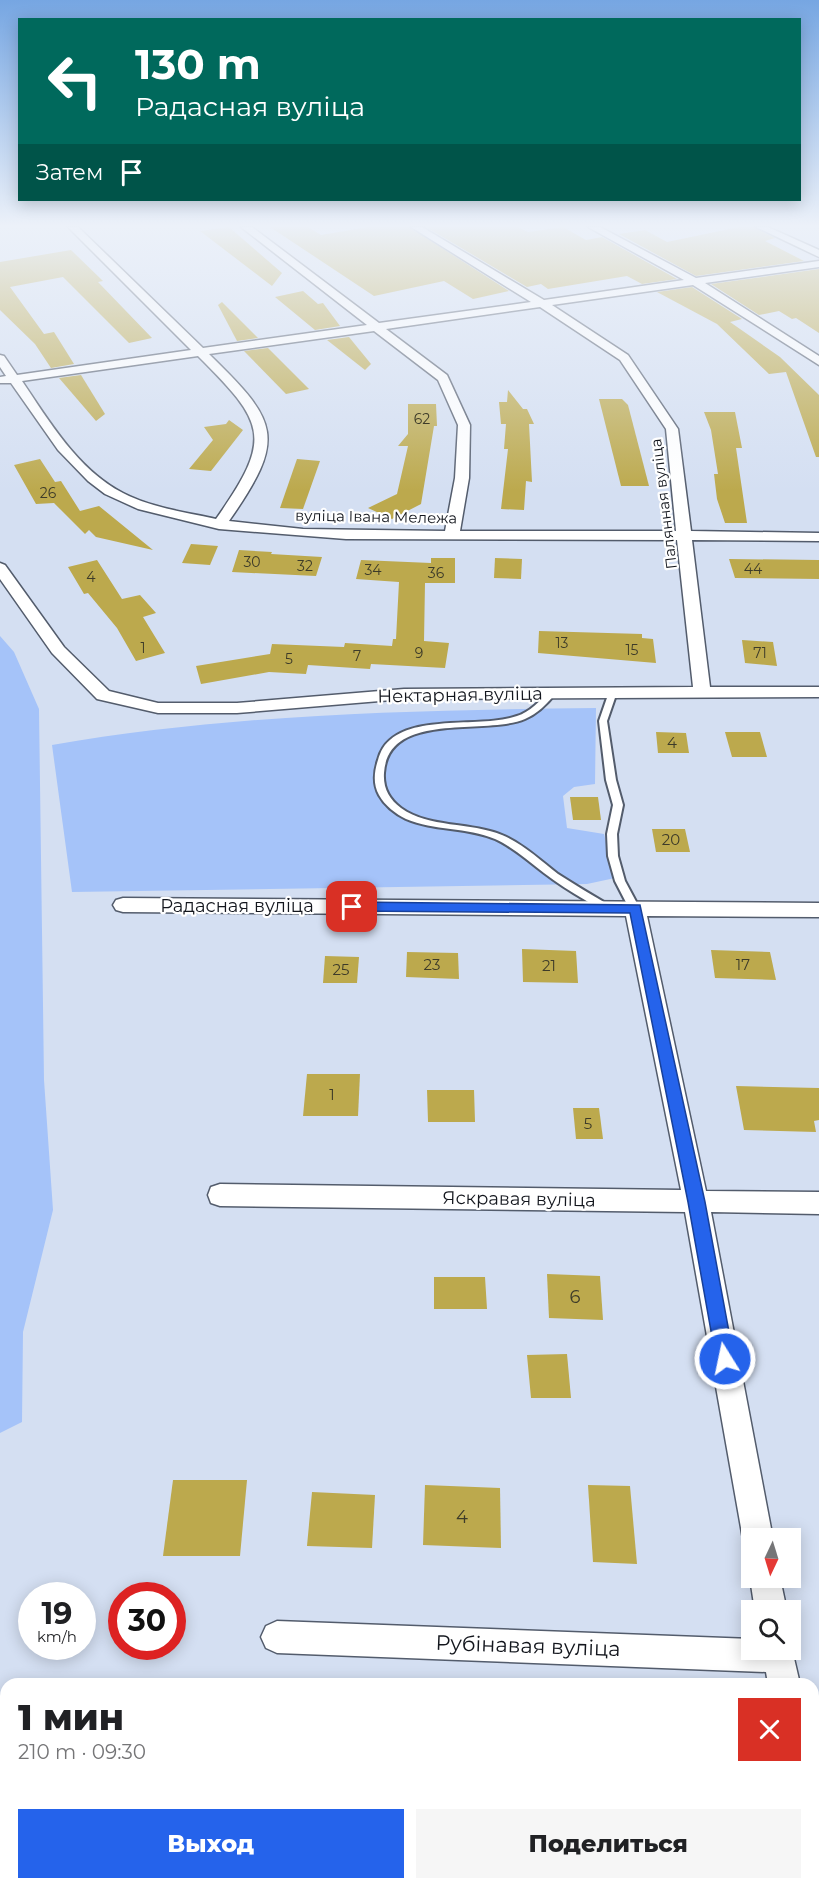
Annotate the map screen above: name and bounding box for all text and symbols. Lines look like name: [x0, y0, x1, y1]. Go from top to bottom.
text: 130 m: [135, 38, 261, 90]
icon: left: [36, 42, 114, 120]
text: Радасная вуліца: [135, 90, 365, 123]
icon: arrive: [115, 156, 148, 189]
text: Затем: [36, 159, 103, 186]
house number: 62: [414, 410, 430, 428]
street label: Палянная вуліца: [646, 438, 681, 570]
house number: 26: [40, 484, 57, 502]
street label: вуліца Івана Мележа: [295, 506, 457, 527]
house number: 30: [243, 553, 261, 571]
house number: 32: [297, 557, 313, 575]
house number: 44: [744, 560, 763, 578]
house number: 34: [364, 561, 382, 579]
house number: 36: [428, 564, 445, 582]
house number: 4: [86, 568, 96, 586]
house number: 13: [556, 634, 569, 652]
house number: 1: [140, 639, 146, 657]
house number: 15: [626, 641, 639, 659]
house number: 9: [415, 644, 423, 662]
house number: 71: [753, 644, 767, 662]
house number: 7: [353, 647, 361, 665]
house number: 5: [285, 650, 293, 668]
street label: Нектарная вуліца: [377, 683, 543, 707]
house number: 4: [667, 733, 677, 752]
house number: 20: [662, 830, 680, 849]
pin: [326, 881, 377, 932]
icon: arrive: [335, 890, 368, 923]
street label: Радасная вуліца: [160, 895, 314, 917]
house number: 23: [424, 955, 440, 974]
house number: 17: [736, 955, 750, 974]
house number: 21: [542, 956, 556, 975]
house number: 25: [332, 960, 350, 979]
house number: 1: [329, 1085, 335, 1104]
house number: 5: [584, 1114, 592, 1133]
street label: Яскравая вуліца: [442, 1187, 596, 1211]
house number: 6: [570, 1286, 581, 1308]
position arrow: [693, 1327, 757, 1391]
house number: 4: [456, 1506, 468, 1528]
north arrow: [741, 1528, 801, 1588]
map controls: [741, 1528, 801, 1660]
speed limit sign: 30: [108, 1582, 186, 1660]
text: 19: [42, 1595, 72, 1632]
button: search: [741, 1600, 801, 1660]
text: km/h: [37, 1627, 77, 1646]
street label: Рубінавая вуліца: [435, 1630, 621, 1661]
text: 1 мин: [18, 1695, 124, 1739]
button: close: [738, 1698, 801, 1761]
text: 210 m · 09:30: [18, 1740, 146, 1764]
button: Выход: [18, 1809, 404, 1878]
button: Поделиться: [416, 1809, 801, 1878]

